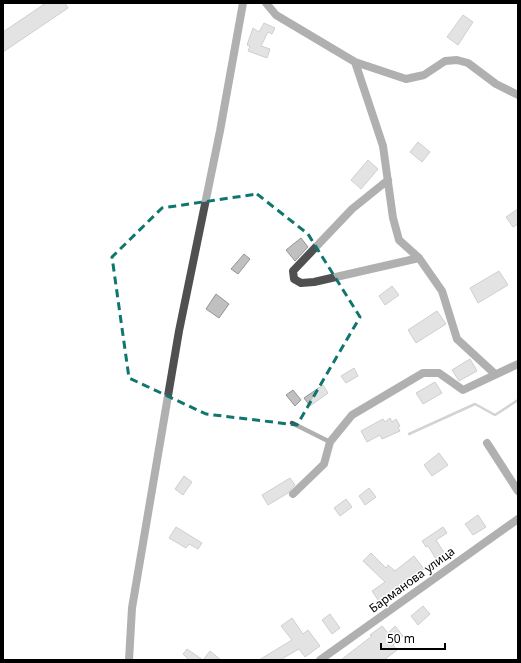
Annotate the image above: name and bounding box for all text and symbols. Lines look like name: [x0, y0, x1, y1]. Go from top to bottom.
street label: Барманова улица: [365, 543, 458, 617]
scale bar: [381, 625, 445, 651]
text: 50 m: [387, 630, 415, 647]

